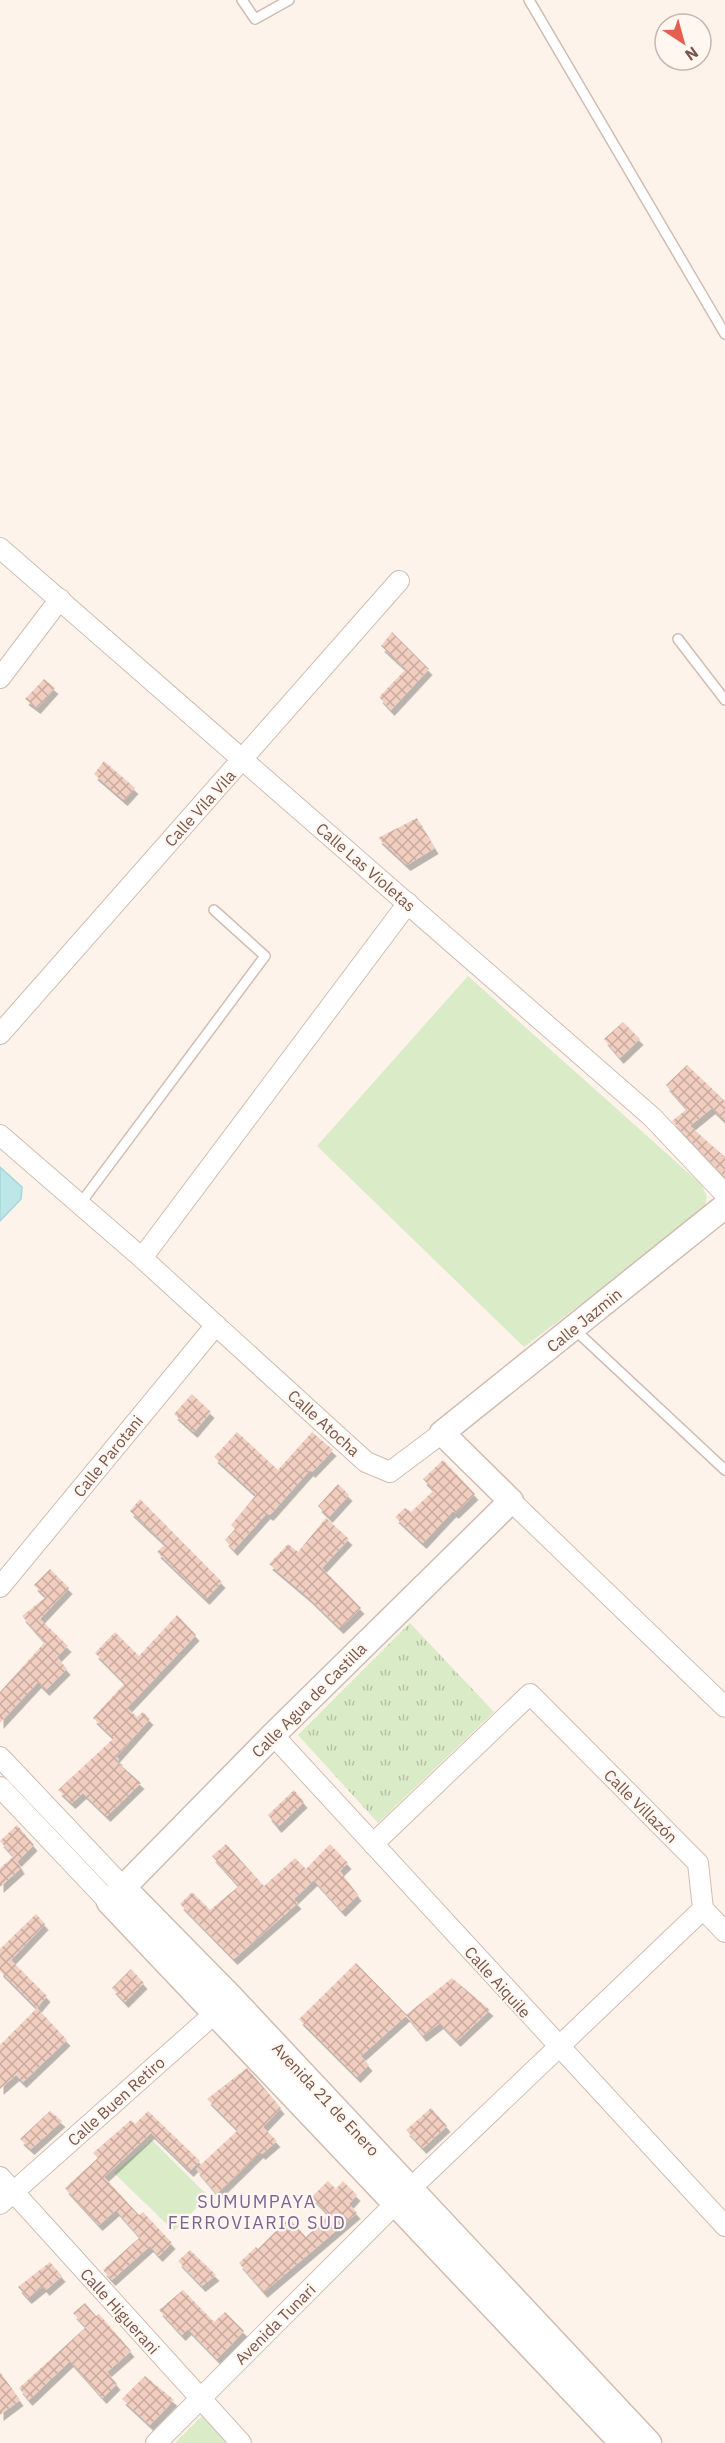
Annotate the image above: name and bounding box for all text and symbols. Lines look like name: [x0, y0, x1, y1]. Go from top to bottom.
north arrow: [653, 12, 713, 72]
text: N: [681, 43, 702, 66]
street label: Calle Vila Vila: [160, 765, 240, 851]
street label: Calle Las Violetas: [312, 818, 420, 916]
street label: Calle Jazmin: [542, 1284, 626, 1356]
street label: Calle Atocha: [284, 1385, 364, 1461]
street label: Calle Parotani: [69, 1411, 147, 1501]
street label: Calle Agua de Castilla: [247, 1638, 371, 1762]
street label: Calle Villazón: [600, 1765, 682, 1847]
street label: Calle Aiquile: [461, 1942, 535, 2022]
street label: Avenida 21 de Enero: [268, 2038, 384, 2160]
street label: Calle Buen Retiro: [63, 2052, 169, 2150]
district label: SUMUMPAYA FERROVIARIO SUD: [168, 2190, 346, 2234]
street label: Calle Higuerani: [76, 2264, 164, 2358]
street label: Avenida Tunari: [230, 2279, 320, 2369]

